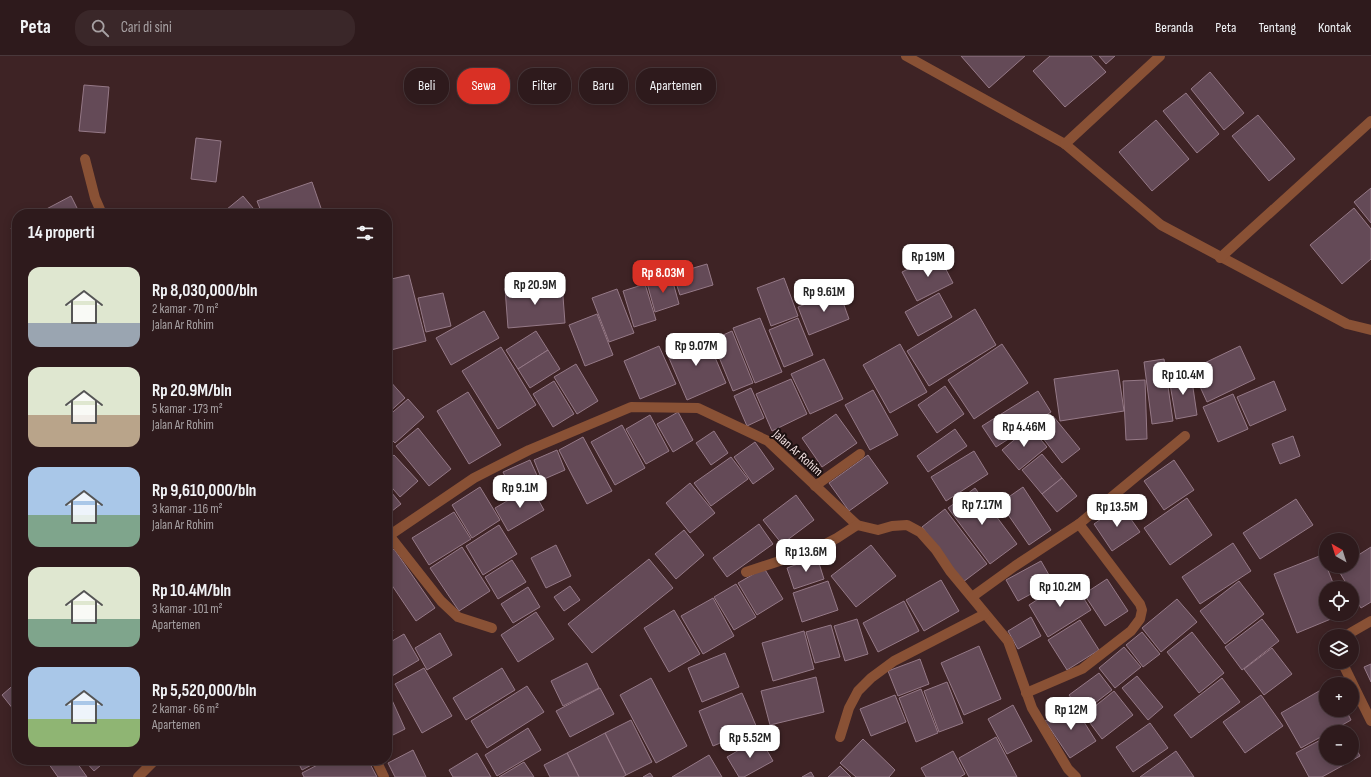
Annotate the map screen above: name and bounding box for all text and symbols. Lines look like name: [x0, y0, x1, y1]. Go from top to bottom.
search box: [75, 10, 355, 46]
text: Peta: [20, 16, 51, 39]
icon: search: [89, 17, 111, 39]
text: Cari di sini: [121, 18, 172, 37]
text: Beranda: [1155, 19, 1193, 36]
text: Peta: [1215, 19, 1236, 36]
text: Tentang: [1258, 19, 1296, 36]
text: Kontak: [1318, 19, 1351, 36]
chip: Beli: [404, 68, 449, 104]
chip: Sewa: [457, 68, 510, 104]
chip: Filter: [518, 68, 571, 104]
chip: Baru: [579, 68, 628, 104]
chip: Apartemen: [636, 68, 716, 104]
icon: filters: [354, 222, 376, 244]
text: 14 properti: [28, 223, 94, 243]
pin: Rp 19M: [895, 244, 961, 278]
text: Rp 19M: [911, 249, 945, 265]
pin: Rp 8.03M: [622, 260, 704, 294]
text: Rp 8.03M: [641, 265, 685, 281]
pin: Rp 20.9M: [494, 272, 576, 306]
text: Rp 20.9M: [514, 277, 556, 293]
pin: Rp 9.61M: [783, 279, 865, 313]
text: Rp 8,030,000/bln: [152, 281, 258, 301]
icon: home: [60, 283, 108, 331]
text: Rp 9.61M: [803, 284, 845, 300]
text: 2 kamar · 70 m²: [152, 301, 219, 317]
text: Jalan Ar Rohim: [152, 317, 214, 333]
pin: Rp 9.07M: [655, 333, 737, 367]
text: Rp 9.07M: [675, 338, 717, 354]
pin: Rp 10.4M: [1142, 362, 1224, 396]
text: Rp 10.4M: [1162, 367, 1204, 383]
text: Rp 20.9M/bln: [152, 381, 232, 401]
icon: home: [60, 383, 108, 431]
text: 5 kamar · 173 m²: [152, 401, 223, 417]
pin: Rp 4.46M: [983, 414, 1065, 448]
text: Jalan Ar Rohim: [152, 417, 214, 433]
text: Rp 4.46M: [1002, 419, 1046, 435]
street label: Jalan Ar Rohim: [769, 426, 826, 480]
pin: Rp 9.1M: [483, 475, 557, 509]
text: Rp 9.1M: [502, 480, 538, 496]
text: Rp 9,610,000/bln: [152, 481, 256, 501]
icon: home: [60, 483, 108, 531]
pin: Rp 7.17M: [941, 492, 1023, 526]
pin: Rp 13.5M: [1076, 494, 1158, 528]
text: Rp 7.17M: [962, 497, 1002, 513]
text: Rp 13.5M: [1096, 499, 1138, 515]
text: 3 kamar · 116 m²: [152, 501, 223, 517]
text: Jalan Ar Rohim: [152, 517, 214, 533]
north arrow: [1319, 533, 1359, 573]
map controls: [1319, 533, 1359, 765]
pin: Rp 13.6M: [765, 539, 847, 573]
text: Rp 13.6M: [785, 544, 827, 560]
pin: Rp 10.2M: [1019, 574, 1101, 608]
text: Rp 10.2M: [1039, 579, 1081, 595]
text: Rp 10.4M/bln: [152, 581, 231, 601]
button: locate: [1319, 581, 1359, 621]
icon: home: [60, 583, 108, 631]
text: 3 kamar · 101 m²: [152, 601, 223, 617]
text: Apartemen: [152, 617, 200, 633]
button: layers: [1319, 629, 1359, 669]
button: +: [1319, 677, 1359, 717]
text: Rp 5,520,000/bln: [152, 681, 256, 701]
icon: home: [60, 683, 108, 731]
pin: Rp 12M: [1038, 697, 1104, 731]
text: 2 kamar · 66 m²: [152, 701, 219, 717]
text: Rp 12M: [1054, 702, 1088, 718]
text: Apartemen: [152, 717, 200, 733]
pin: Rp 5.52M: [709, 725, 791, 759]
button: −: [1319, 725, 1359, 765]
text: Rp 5.52M: [729, 730, 771, 746]

